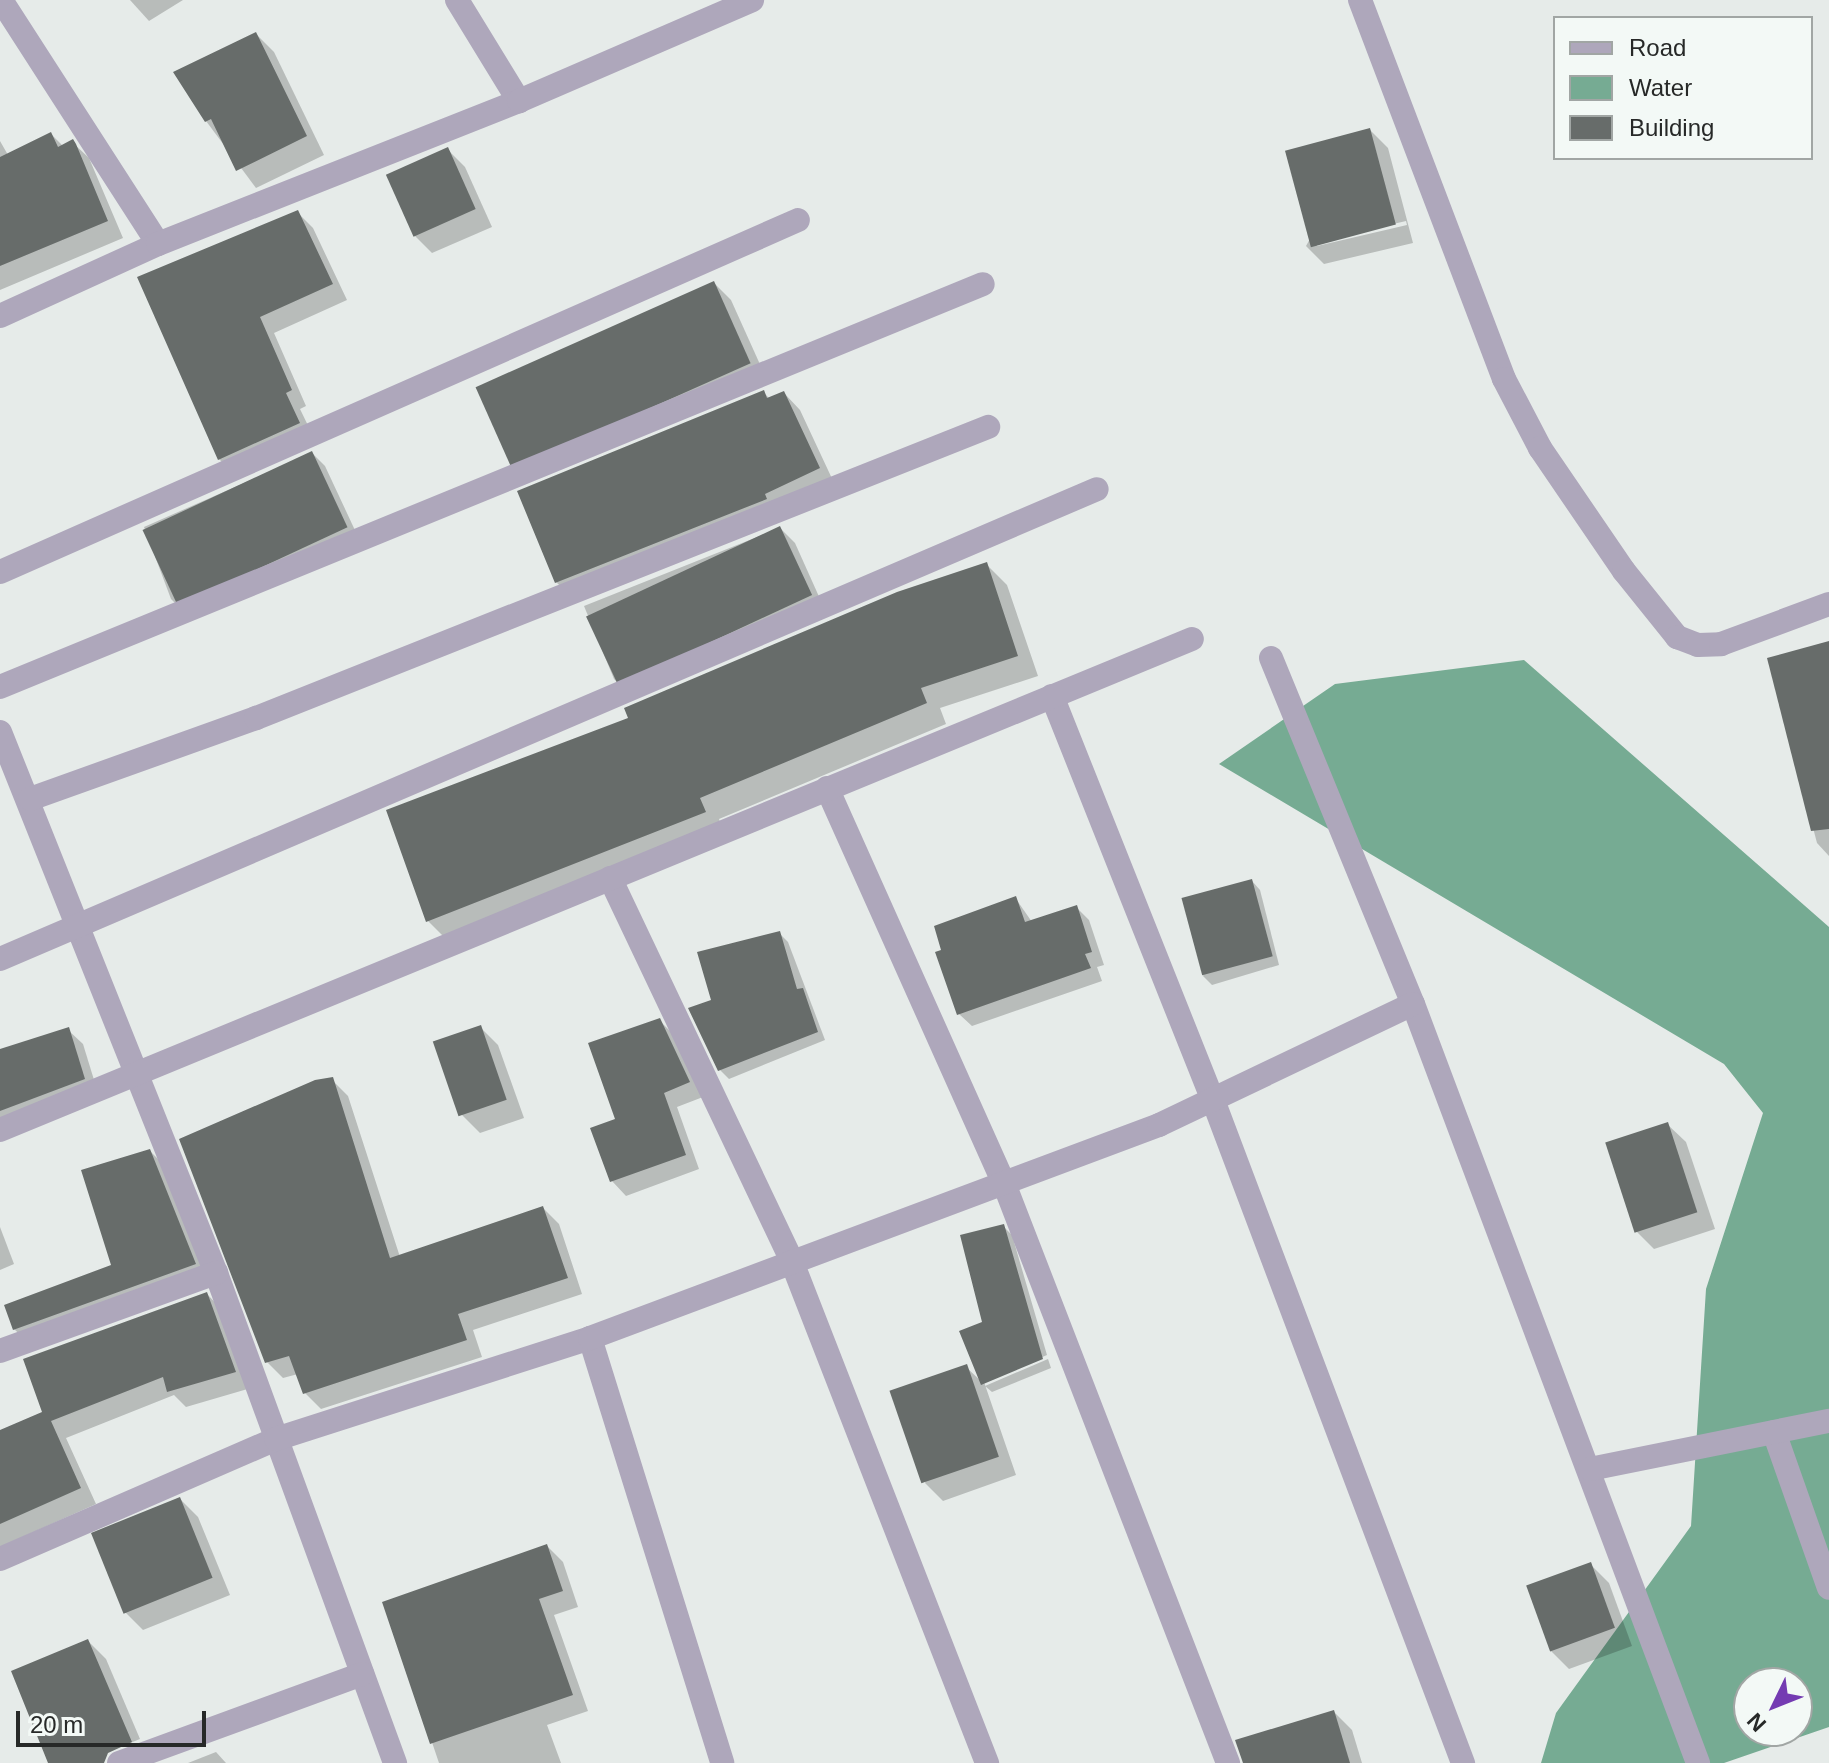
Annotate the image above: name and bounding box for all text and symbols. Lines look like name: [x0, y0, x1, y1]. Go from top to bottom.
legend: [1553, 16, 1813, 160]
text: Road: [1629, 34, 1686, 61]
text: Water: [1629, 74, 1692, 101]
text: Building: [1629, 114, 1714, 141]
north arrow: [1733, 1667, 1813, 1747]
scale bar: [20, 1695, 210, 1745]
text: N: [1742, 1708, 1771, 1737]
text: 20 m: [30, 1711, 83, 1738]

